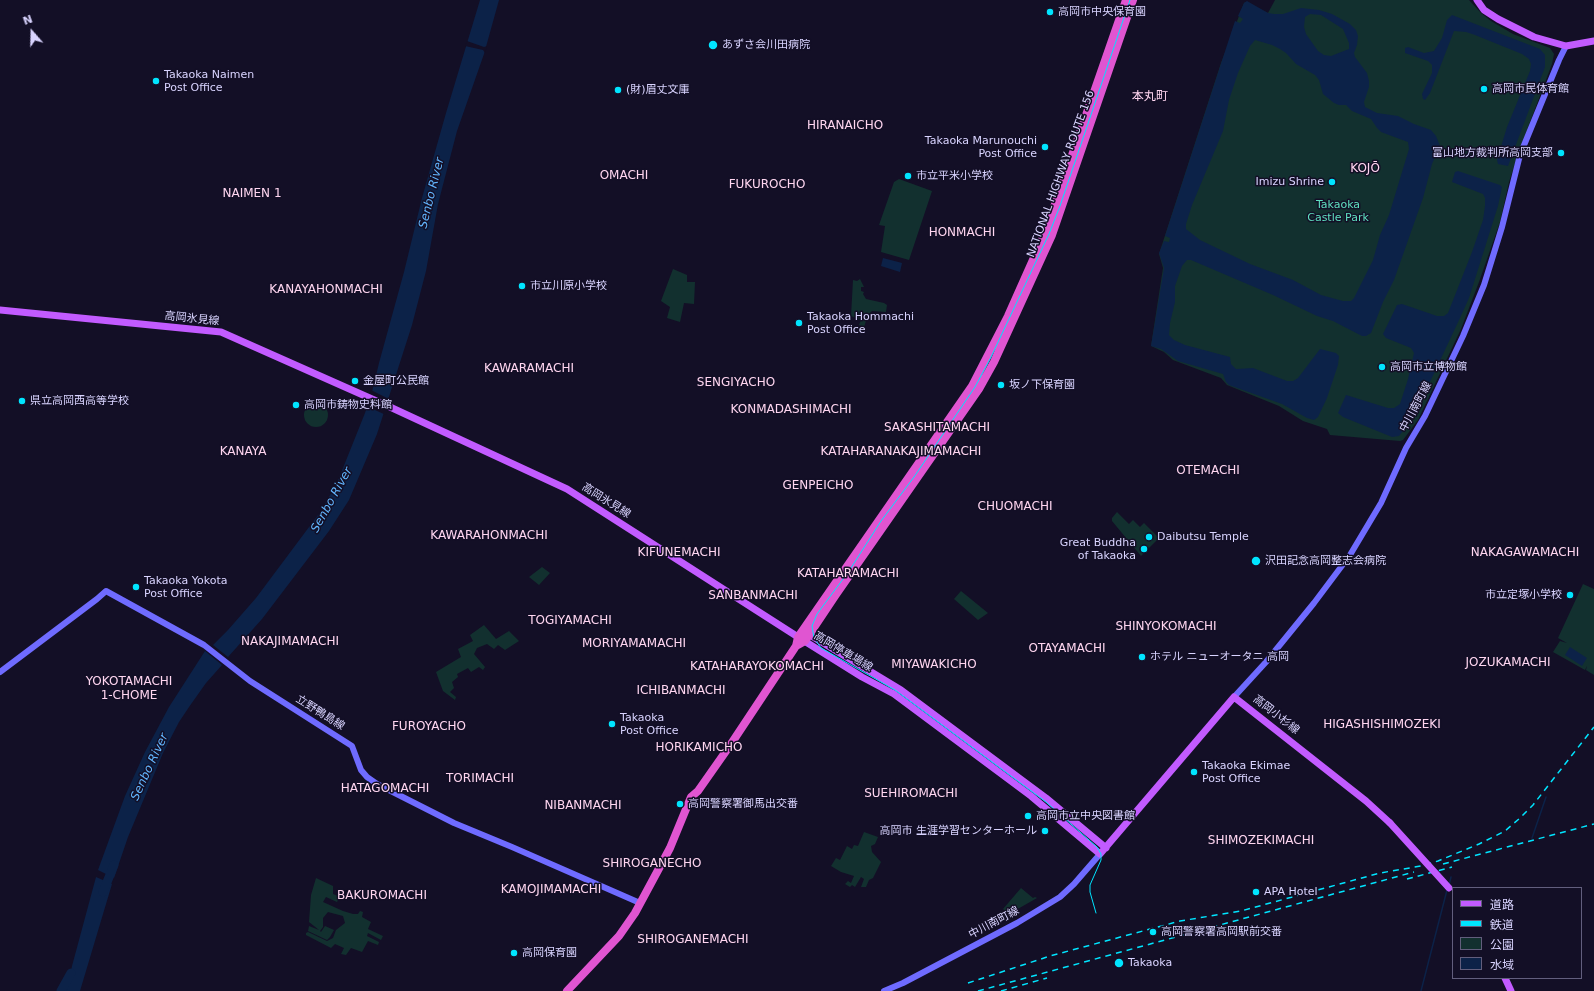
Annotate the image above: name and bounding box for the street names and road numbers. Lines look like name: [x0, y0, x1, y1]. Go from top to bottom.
street label: NATIONAL HIGHWAY ROUTE 156: [1025, 89, 1097, 259]
street label: 高岡氷見線: [164, 310, 220, 328]
street label: 中川南町線: [1397, 380, 1435, 434]
street label: 高岡氷見線: [579, 481, 633, 521]
street label: 高岡停車場線: [811, 629, 875, 675]
street label: 立野鴨島線: [293, 693, 347, 733]
street label: 高岡小杉線: [1250, 693, 1302, 737]
street label: 中川南町線: [967, 904, 1021, 942]

